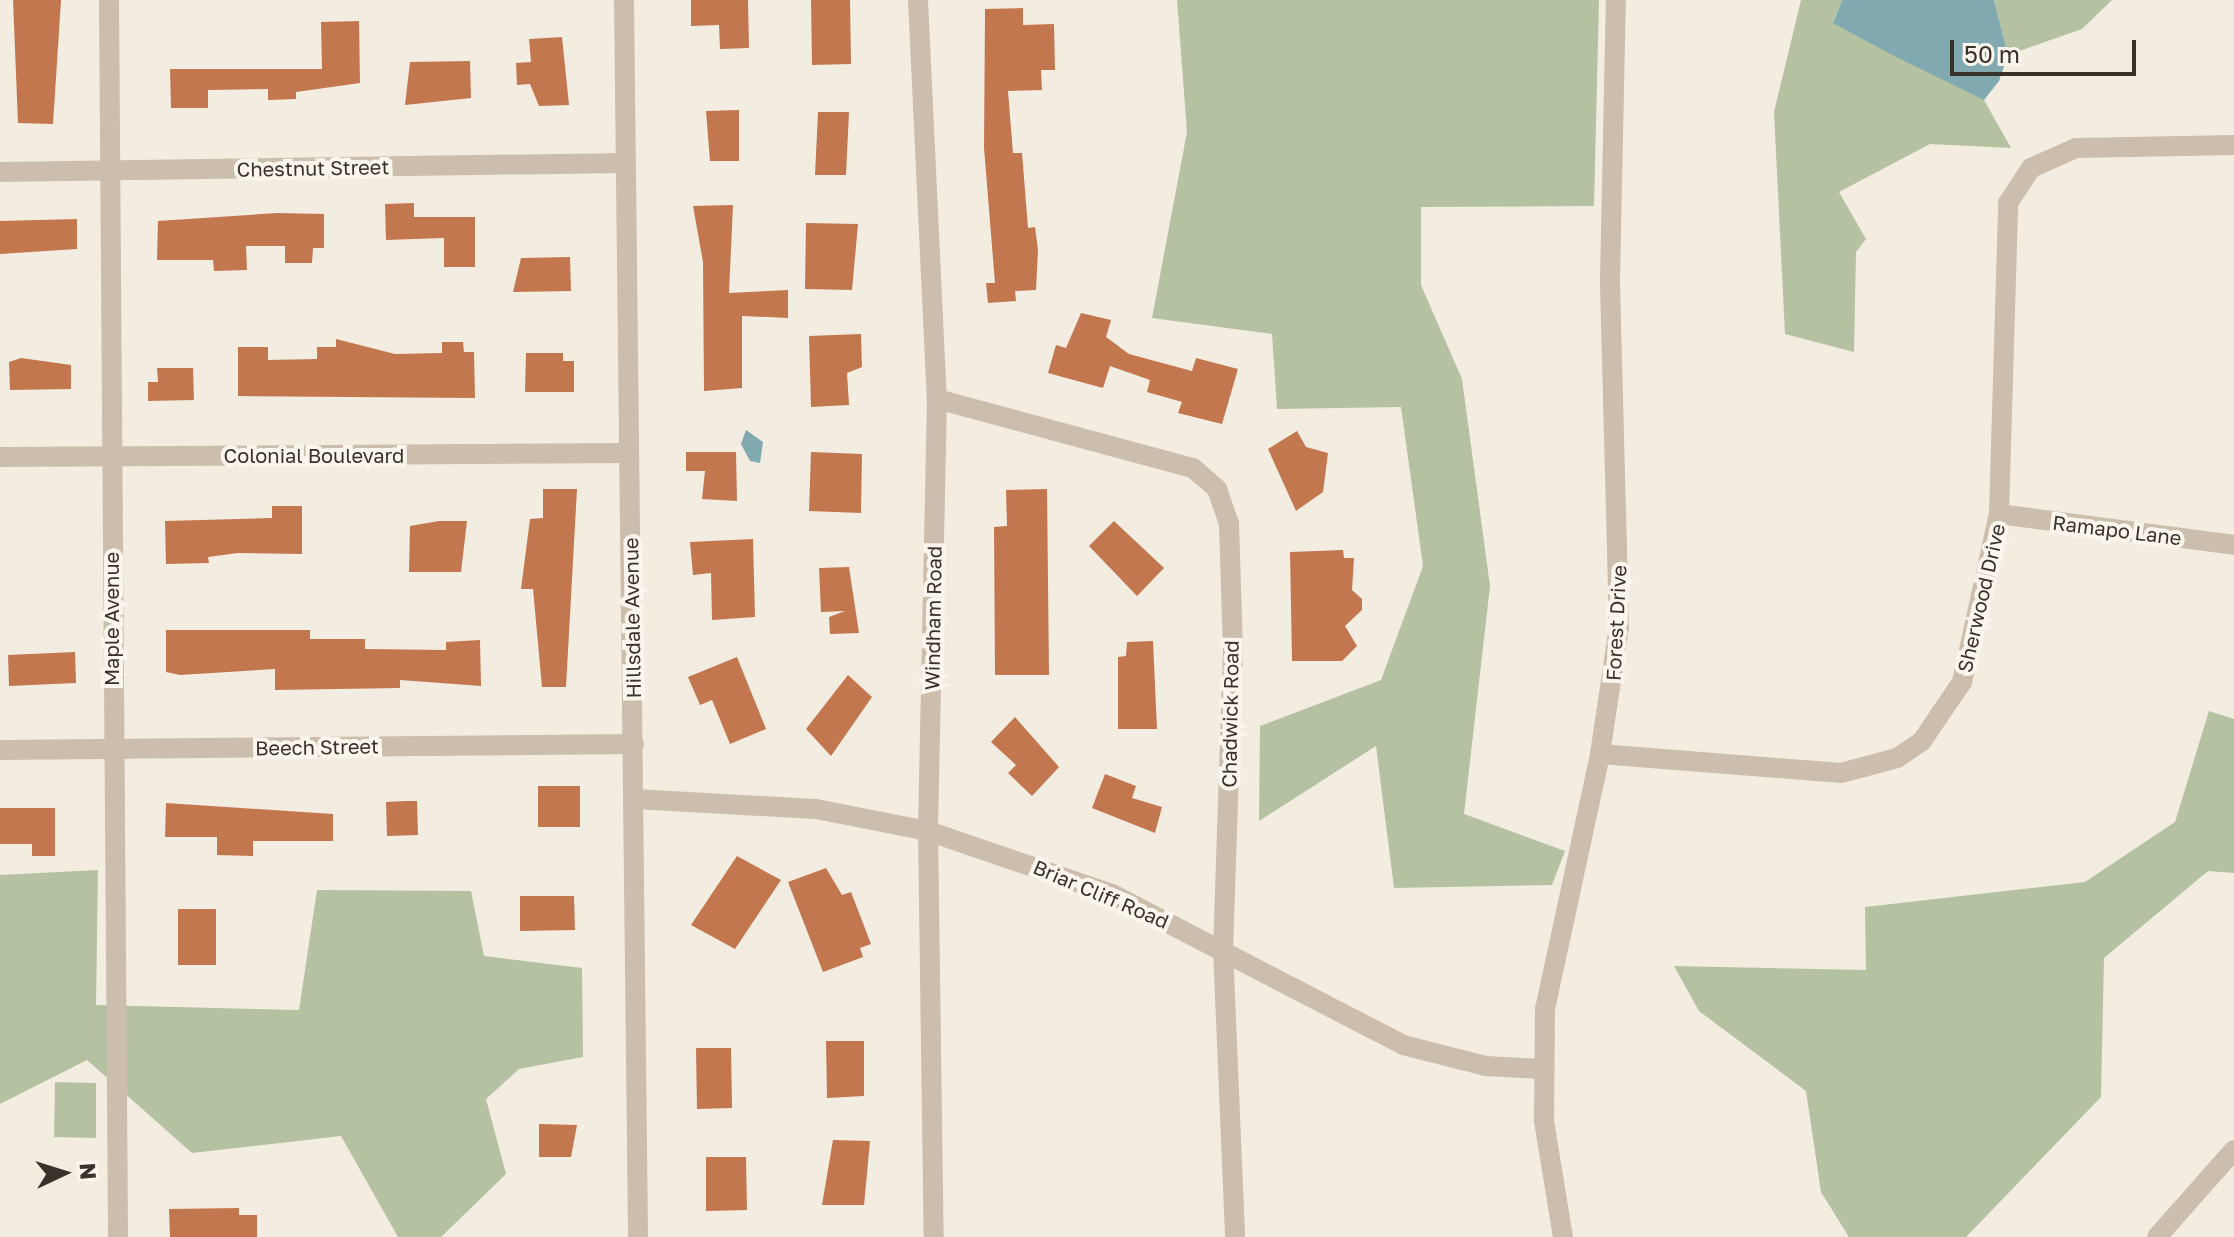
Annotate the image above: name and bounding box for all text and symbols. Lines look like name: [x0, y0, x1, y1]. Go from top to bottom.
scale bar: [1954, 24, 2140, 74]
text: 50 m: [1964, 39, 2020, 68]
street label: Chestnut Street: [236, 155, 390, 181]
street label: Colonial Boulevard: [224, 443, 404, 467]
street label: Ramapo Lane: [2051, 510, 2183, 550]
street label: Sherwood Drive: [1952, 521, 2010, 675]
street label: Hillsdale Avenue: [619, 537, 645, 699]
street label: Windham Road: [920, 546, 946, 690]
street label: Maple Avenue: [99, 552, 123, 686]
street label: Forest Drive: [1601, 564, 1631, 682]
street label: Chadwick Road: [1217, 640, 1243, 788]
street label: Beech Street: [255, 734, 379, 760]
street label: Briar Cliff Road: [1030, 855, 1172, 933]
north arrow: [24, 1133, 104, 1213]
text: N: [74, 1162, 102, 1181]

